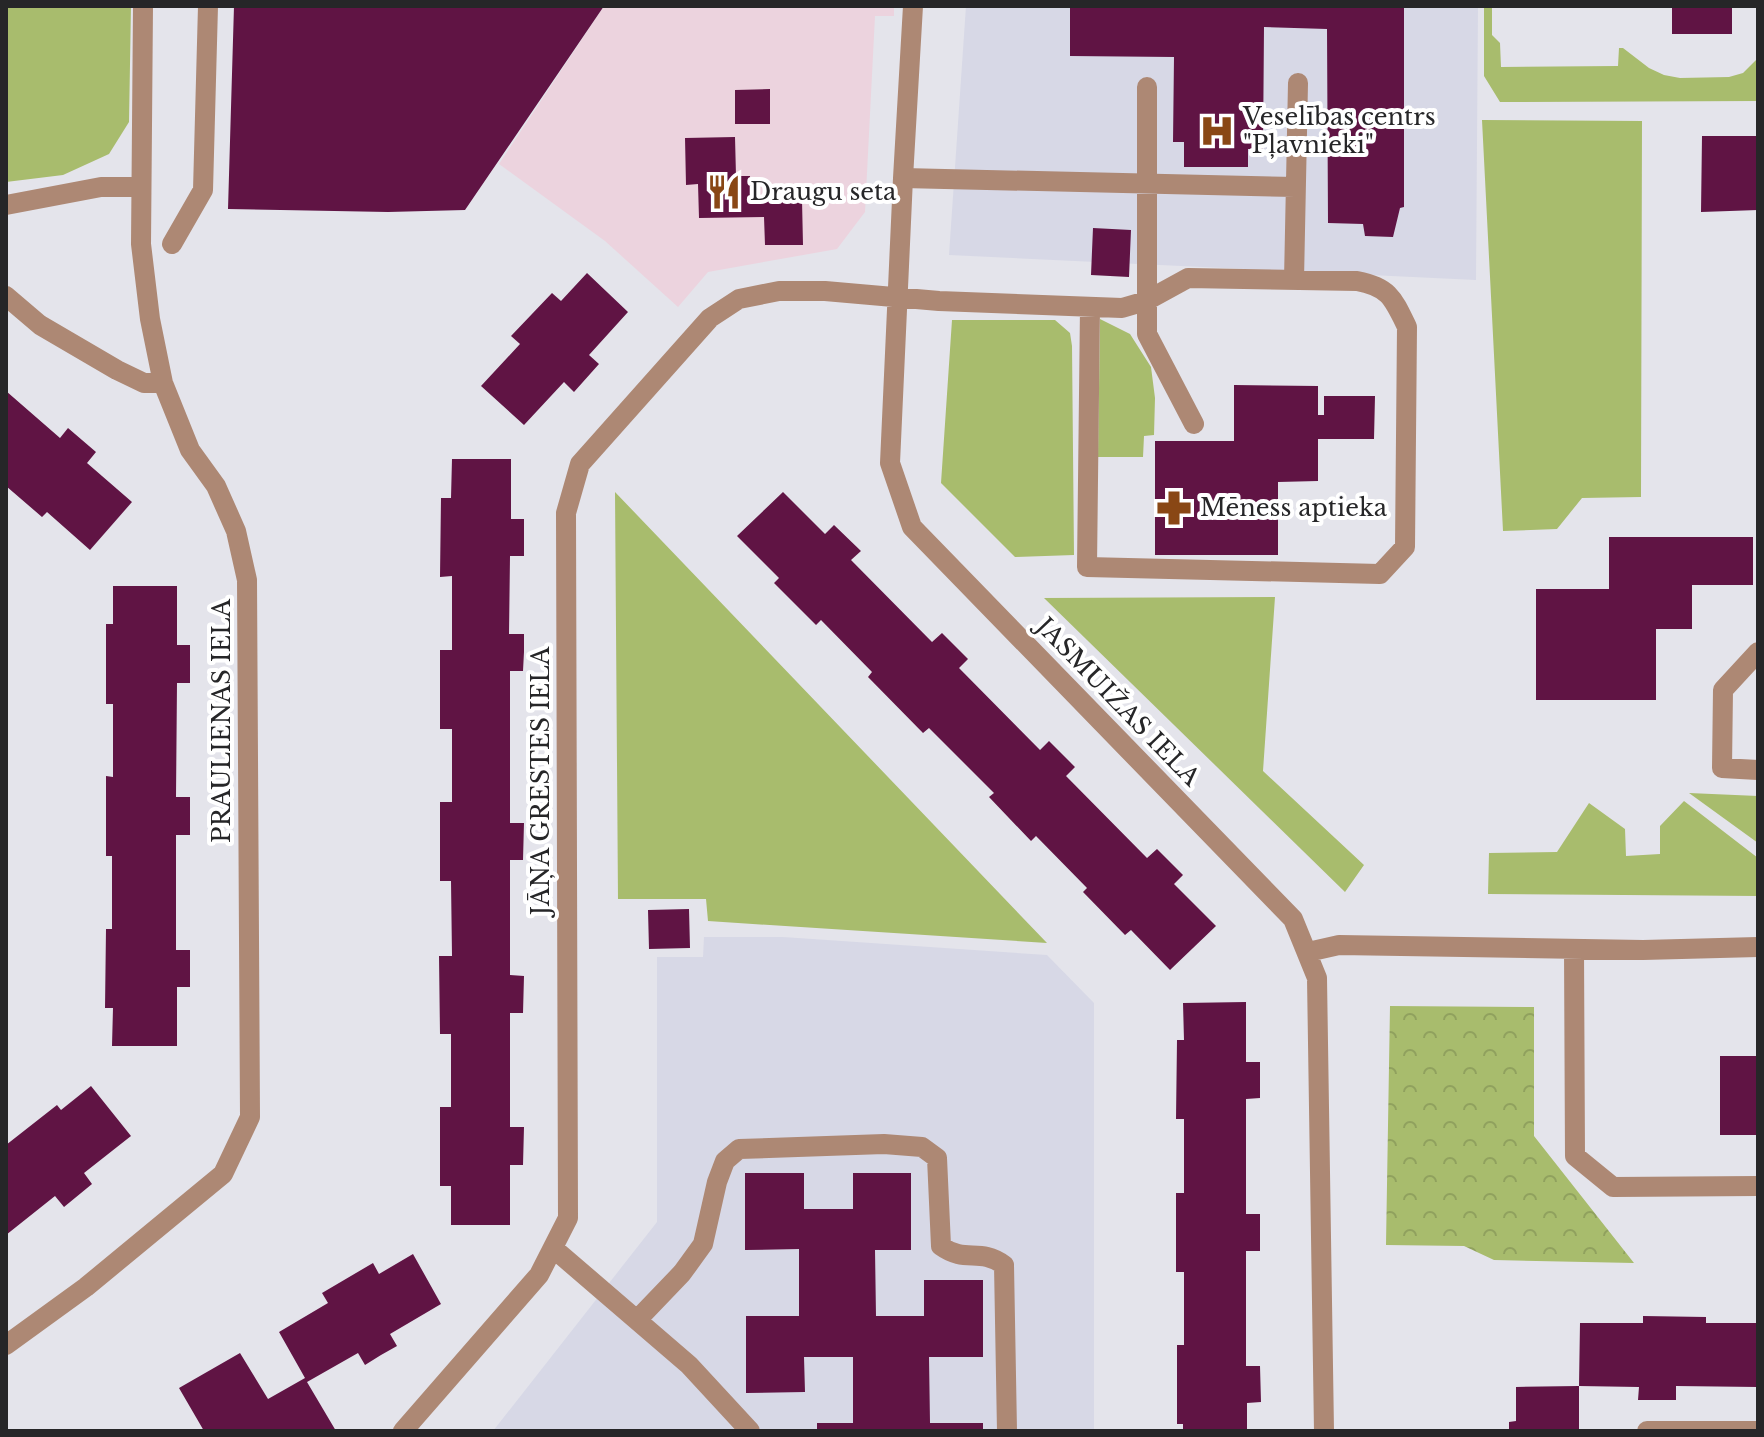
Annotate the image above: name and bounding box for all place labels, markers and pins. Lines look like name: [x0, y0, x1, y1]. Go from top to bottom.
place label: Veselības centrs "Pļavnieki": [1242, 102, 1436, 159]
hospital icon: Veselības centrs "Pļavnieki": [1198, 112, 1236, 150]
restaurant icon: Draugu seta: [705, 173, 743, 211]
place label: Draugu seta: [750, 177, 897, 206]
pharmacy icon: Mēness aptieka: [1155, 489, 1193, 527]
place label: Mēness aptieka: [1200, 493, 1388, 522]

